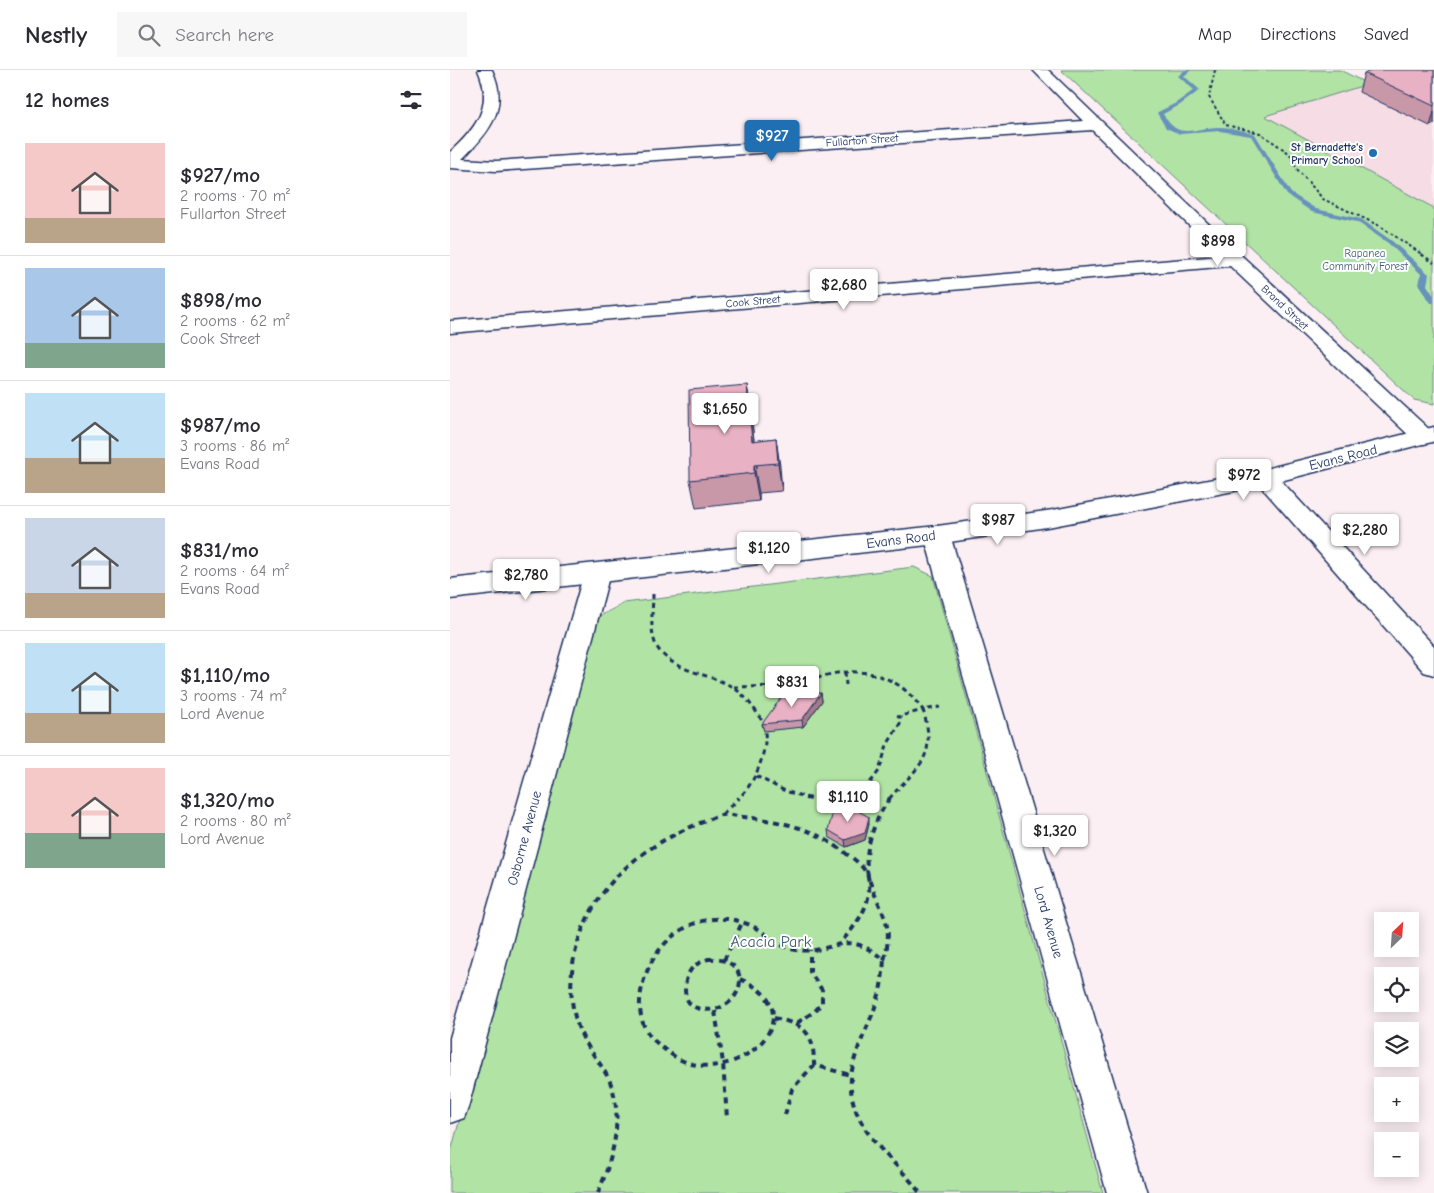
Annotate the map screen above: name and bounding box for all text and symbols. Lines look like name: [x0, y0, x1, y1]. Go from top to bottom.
search box: [117, 12, 467, 57]
text: Nestly: [25, 21, 87, 49]
icon: search: [135, 21, 163, 49]
text: Search here: [175, 24, 274, 46]
text: Map: [1198, 24, 1232, 45]
text: Directions: [1260, 24, 1336, 45]
text: Saved: [1364, 24, 1409, 45]
icon: filters: [397, 86, 425, 114]
text: 12 homes: [25, 88, 109, 112]
pin: $927: [742, 119, 802, 162]
text: $927: [755, 127, 789, 145]
street label: Fullarton Street: [825, 131, 900, 150]
place label: St Bernadette's Primary School: [1291, 141, 1363, 167]
marker: St Bernadette's Primary School: [1367, 147, 1379, 159]
icon: home: [65, 163, 125, 223]
text: $927/mo: [180, 163, 260, 187]
text: 2 rooms · 70 m²: [180, 187, 290, 205]
text: Fullarton Street: [180, 205, 286, 223]
pin: $898: [1188, 224, 1248, 267]
text: $898: [1201, 232, 1235, 250]
park label: Rapanea Community Forest: [1322, 247, 1409, 273]
pin: $2,680: [803, 268, 885, 311]
text: $2,680: [821, 276, 867, 294]
street label: Brand Street: [1258, 282, 1312, 333]
icon: home: [65, 288, 125, 348]
text: $898/mo: [180, 288, 262, 312]
street label: Cook Street: [725, 293, 782, 310]
text: 2 rooms · 62 m²: [180, 312, 290, 330]
text: Cook Street: [180, 330, 260, 348]
pin: $1,650: [684, 392, 766, 435]
text: $1,650: [703, 400, 748, 418]
icon: home: [65, 413, 125, 473]
text: $987/mo: [180, 413, 261, 437]
text: 3 rooms · 86 m²: [180, 437, 289, 455]
street label: Evans Road: [1307, 441, 1379, 474]
text: Evans Road: [180, 455, 260, 473]
pin: $972: [1214, 458, 1274, 501]
text: $972: [1227, 466, 1261, 484]
pin: $987: [968, 504, 1028, 546]
text: $987: [981, 511, 1015, 529]
pin: $2,280: [1324, 514, 1406, 556]
text: $2,280: [1342, 521, 1388, 539]
street label: Evans Road: [865, 527, 937, 552]
pin: $1,120: [728, 532, 810, 574]
icon: home: [65, 538, 125, 598]
text: $831/mo: [180, 538, 259, 562]
text: $1,120: [748, 539, 790, 557]
pin: $2,780: [485, 558, 567, 601]
text: 2 rooms · 64 m²: [180, 562, 289, 580]
text: $2,780: [504, 566, 548, 584]
text: Evans Road: [180, 580, 260, 598]
icon: home: [65, 663, 125, 723]
text: $1,110/mo: [180, 663, 270, 687]
pin: $831: [762, 666, 822, 708]
text: $831: [776, 673, 808, 691]
text: 3 rooms · 74 m²: [180, 687, 286, 705]
text: Lord Avenue: [180, 705, 265, 723]
pin: $1,110: [807, 780, 889, 823]
icon: home: [65, 788, 125, 848]
text: $1,320/mo: [180, 788, 275, 812]
text: $1,110: [828, 788, 868, 806]
street label: Osborne Avenue: [504, 789, 545, 887]
text: 2 rooms · 80 m²: [180, 812, 291, 830]
pin: $1,320: [1014, 814, 1096, 857]
text: $1,320: [1033, 822, 1077, 840]
text: Lord Avenue: [180, 830, 265, 848]
street label: Lord Avenue: [1030, 884, 1067, 960]
north arrow: [1374, 912, 1419, 958]
map controls: [1374, 912, 1419, 1177]
park label: Acacia Park: [731, 933, 812, 951]
button: locate: [1374, 967, 1419, 1012]
button: layers: [1374, 1022, 1419, 1067]
button: +: [1374, 1077, 1419, 1122]
button: −: [1374, 1132, 1419, 1177]

